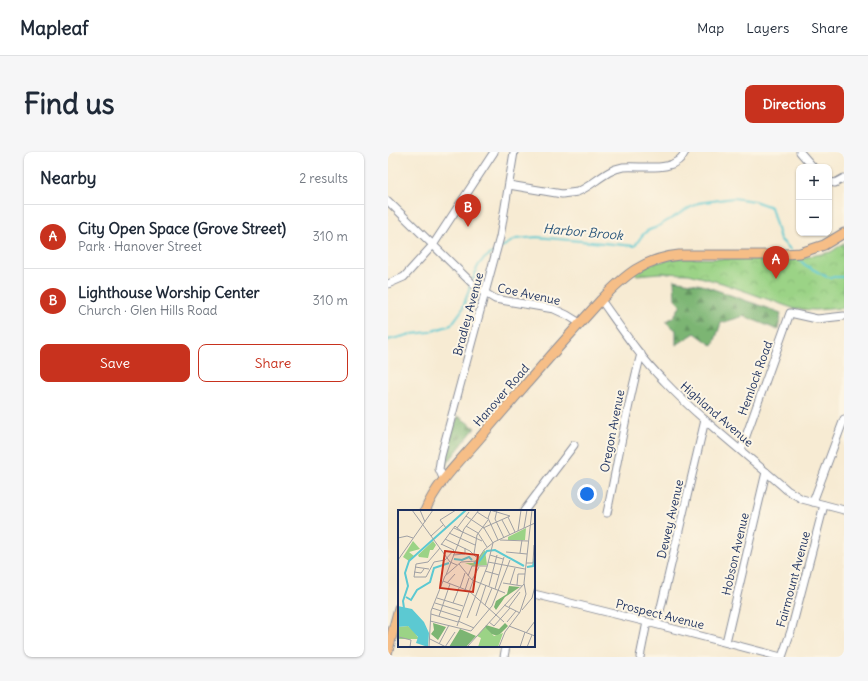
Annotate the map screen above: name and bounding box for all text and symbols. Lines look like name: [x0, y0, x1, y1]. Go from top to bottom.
text: Mapleaf: [20, 16, 89, 40]
text: Map: [697, 19, 724, 37]
text: Layers: [746, 19, 789, 37]
text: Share: [811, 19, 848, 37]
button: Directions: [745, 85, 844, 123]
text: Find us: [24, 86, 115, 122]
map controls: [796, 164, 832, 236]
button: +: [796, 164, 832, 200]
text: Nearby: [40, 167, 96, 189]
text: 2 results: [299, 170, 348, 187]
pin: B: [455, 194, 481, 227]
button: −: [796, 200, 832, 236]
text: City Open Space (Grove Street): [78, 219, 286, 238]
water label: Harbor Brook: [542, 220, 625, 244]
text: A: [49, 228, 57, 245]
text: 310 m: [313, 228, 348, 245]
text: Park · Hanover Street: [78, 238, 202, 255]
pin: A: [763, 246, 789, 279]
street label: Bradley Avenue: [450, 271, 486, 357]
street label: Coe Avenue: [496, 280, 562, 308]
text: Lighthouse Worship Center: [78, 283, 260, 302]
text: B: [49, 292, 57, 309]
text: 310 m: [313, 292, 348, 309]
text: Church · Glen Hills Road: [78, 302, 217, 319]
street label: Hemlock Road: [735, 339, 775, 417]
button: Save: [40, 344, 190, 382]
button: Share: [198, 344, 348, 382]
street label: Hanover Road: [470, 361, 532, 429]
street label: Highland Avenue: [678, 378, 756, 450]
street label: Oregon Avenue: [597, 388, 627, 474]
street label: Dewey Avenue: [654, 478, 686, 560]
your location: [577, 484, 597, 504]
inset map: [398, 510, 535, 647]
street label: Hobson Avenue: [718, 511, 752, 597]
street label: Fairmount Avenue: [773, 529, 813, 629]
street label: Prospect Avenue: [614, 596, 706, 632]

